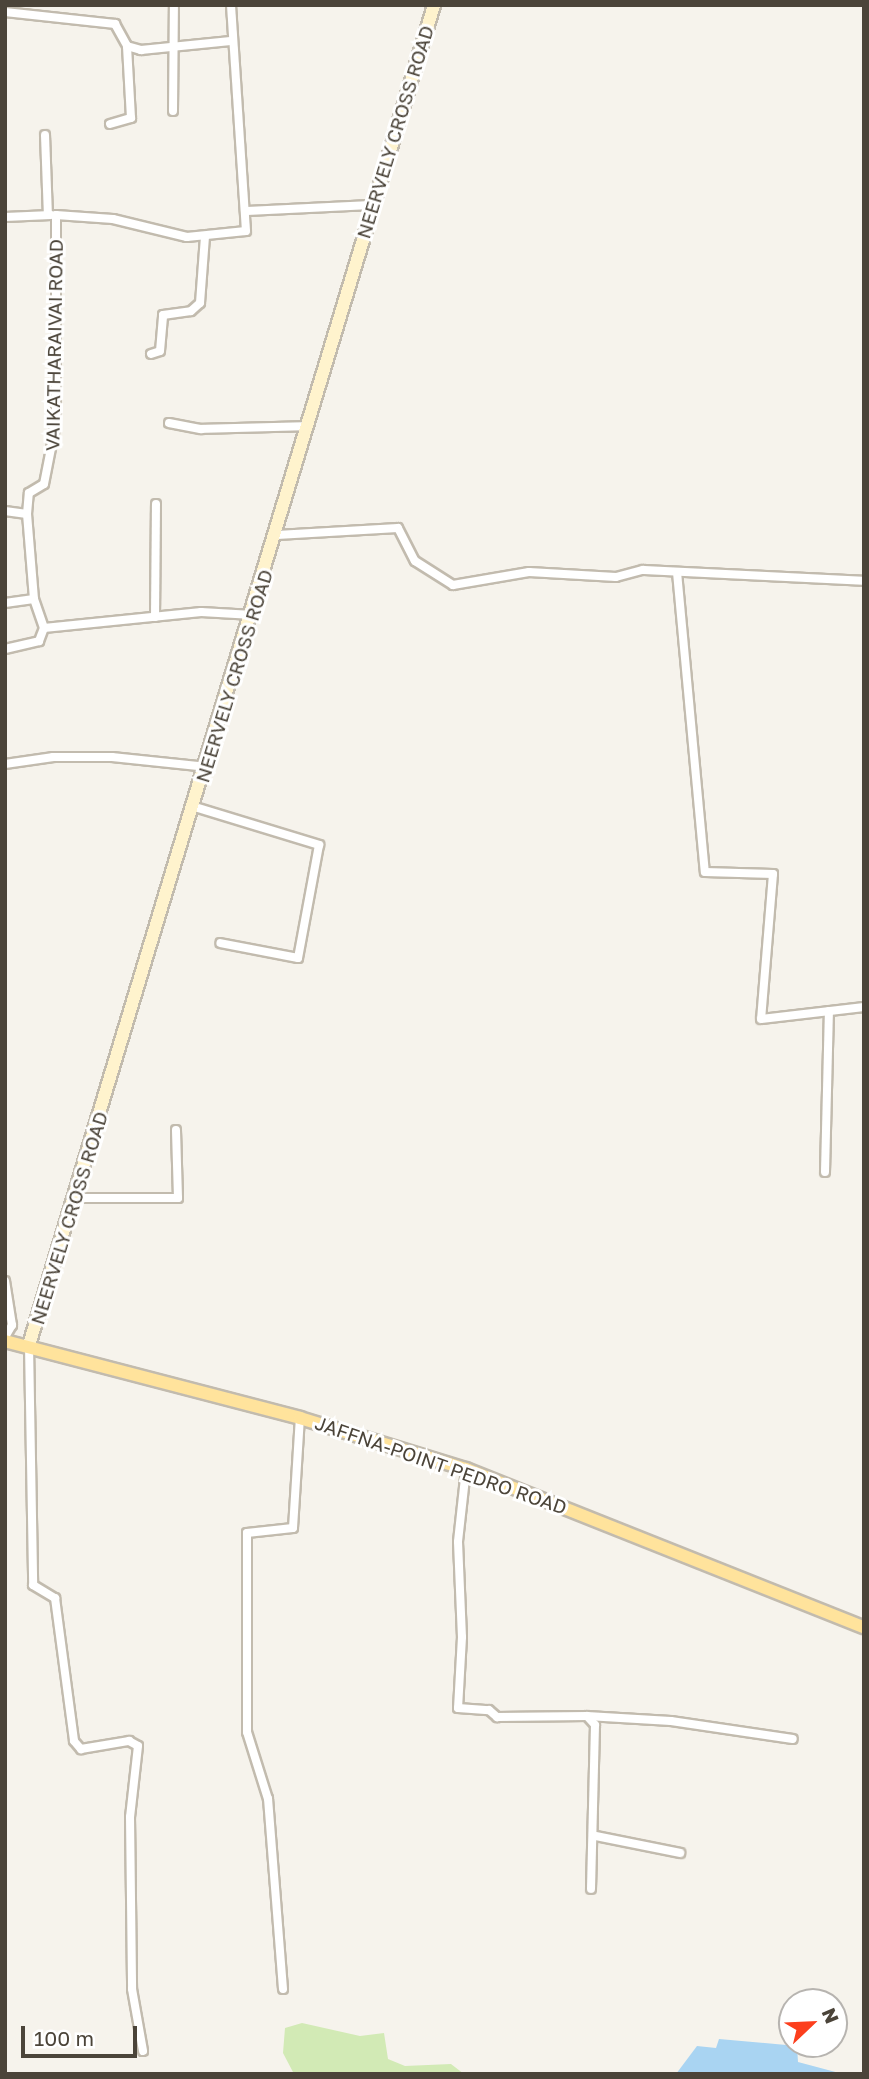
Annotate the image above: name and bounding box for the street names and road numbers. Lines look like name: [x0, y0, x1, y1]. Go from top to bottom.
street label: NEERVELY CROSS ROAD: [352, 23, 438, 241]
street label: VAIKATHARAIVAI ROAD: [41, 239, 67, 451]
street label: NEERVELY CROSS ROAD: [191, 567, 277, 785]
street label: NEERVELY CROSS ROAD: [26, 1109, 112, 1327]
street label: JAFFNA-POINT PEDRO ROAD: [312, 1411, 570, 1519]

